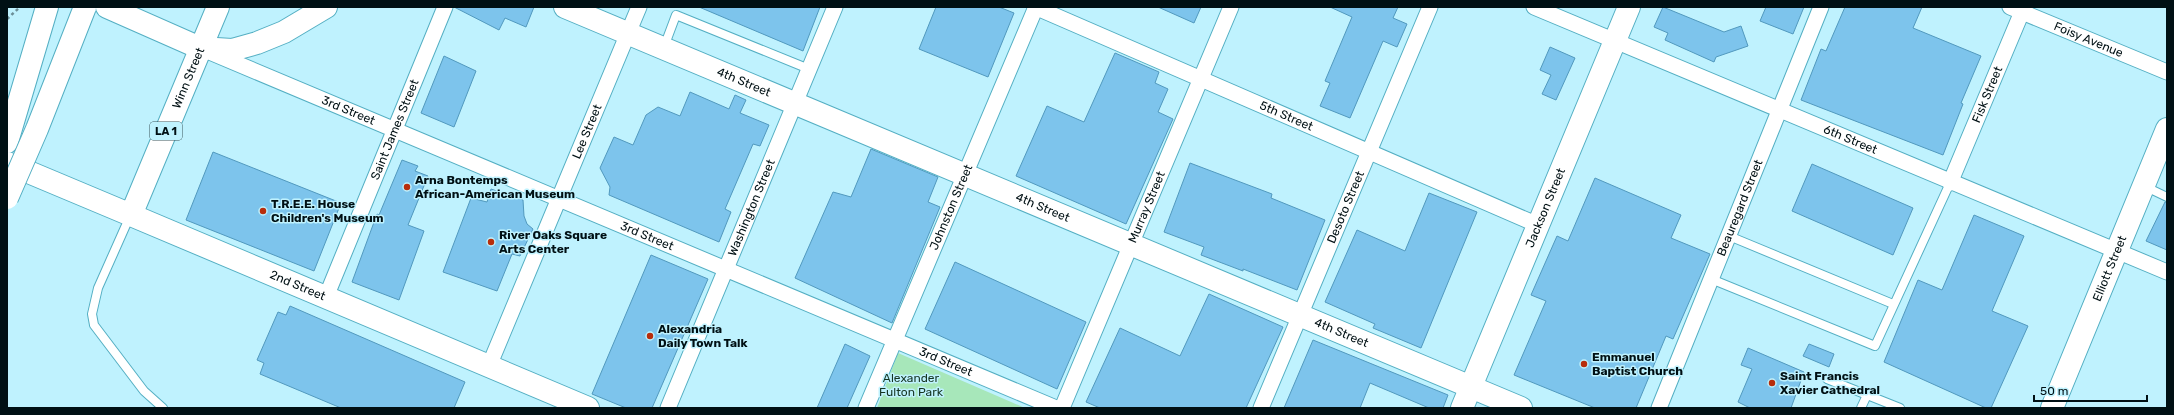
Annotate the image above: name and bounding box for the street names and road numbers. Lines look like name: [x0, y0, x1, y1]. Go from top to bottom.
street label: Foisy Avenue: [2052, 19, 2125, 60]
street label: Winn Street: [169, 45, 207, 111]
street label: Fisk Street: [1969, 64, 2005, 125]
street label: 4th Street: [715, 65, 773, 100]
street label: Saint James Street: [368, 77, 422, 182]
street label: 3rd Street: [320, 93, 377, 128]
street label: 5th Street: [1258, 98, 1316, 134]
street label: Lee Street: [569, 102, 605, 161]
road number: LA 1: [150, 122, 182, 140]
street label: 6th Street: [1821, 122, 1880, 157]
street label: Washington Street: [725, 157, 778, 258]
street label: Beauregard Street: [1714, 157, 1766, 258]
street label: Johnston Street: [927, 162, 976, 252]
street label: Jackson Street: [1523, 166, 1568, 250]
street label: Murray Street: [1125, 169, 1168, 245]
street label: Desoto Street: [1324, 169, 1367, 245]
street label: 4th Street: [1014, 190, 1072, 225]
street label: 3rd Street: [618, 219, 676, 254]
street label: Elliott Street: [2090, 233, 2129, 303]
street label: 2nd Street: [268, 267, 328, 303]
street label: 4th Street: [1312, 315, 1371, 350]
street label: 3rd Street: [917, 344, 975, 379]

